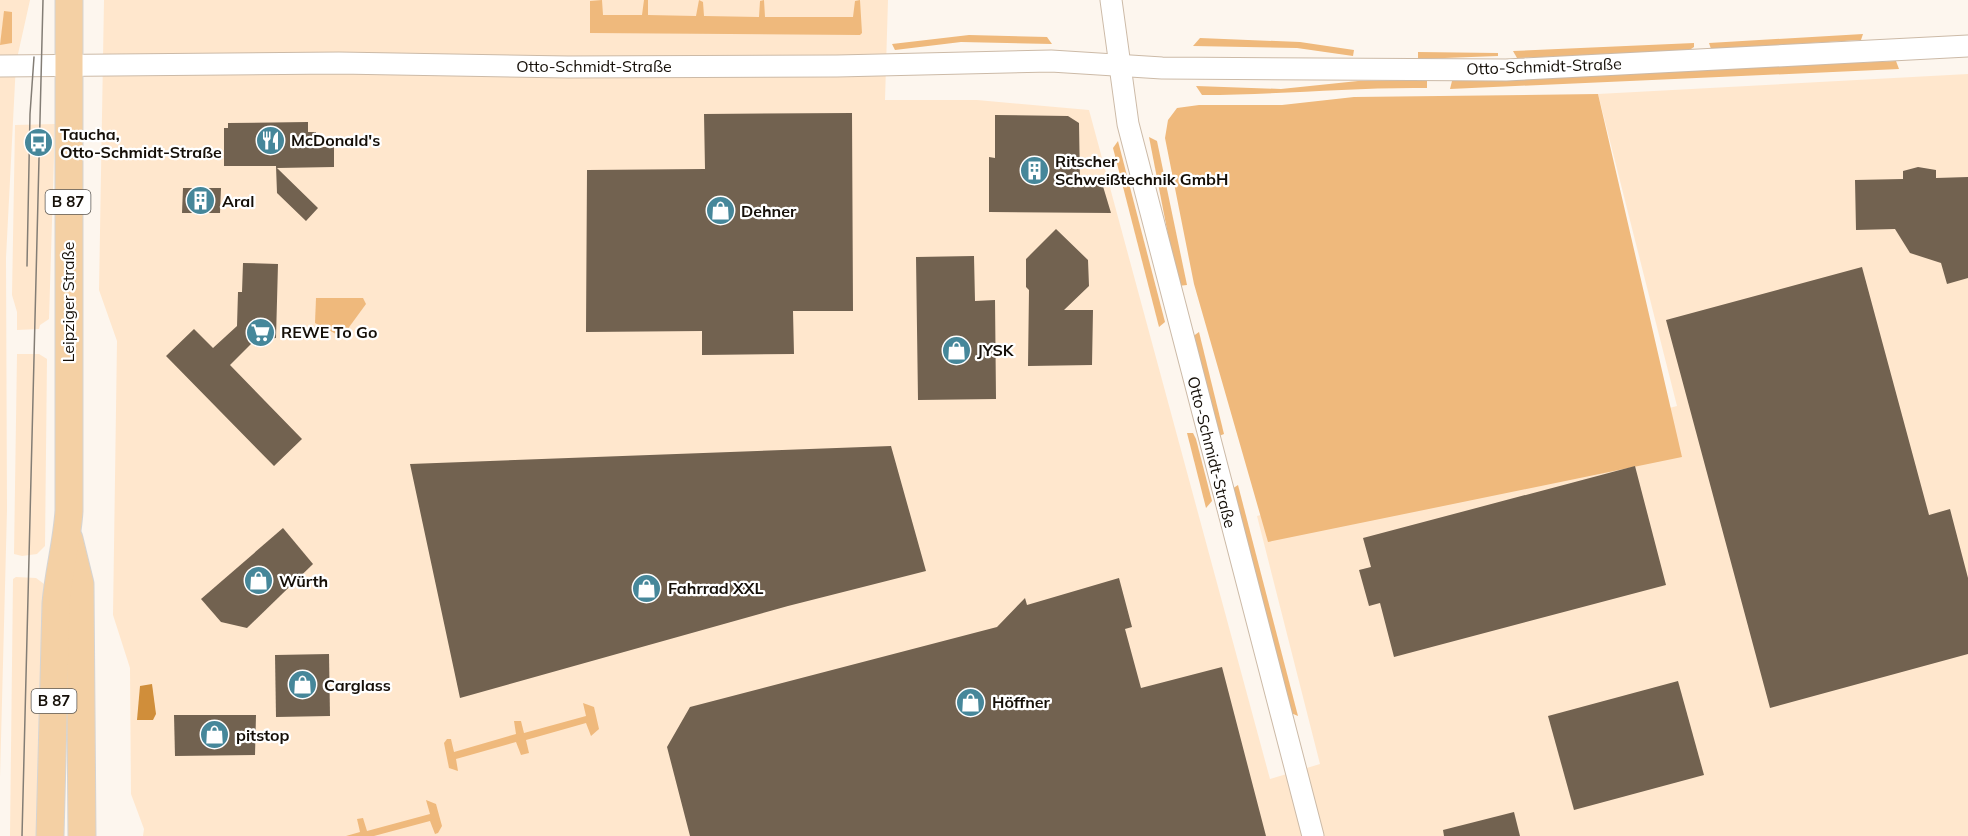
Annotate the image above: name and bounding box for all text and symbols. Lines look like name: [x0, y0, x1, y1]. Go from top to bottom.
street label: Otto-Schmidt-Straße: [1466, 53, 1622, 79]
street label: Otto-Schmidt-Straße: [516, 56, 672, 76]
place label: Taucha, Otto-Schmidt-Straße: [60, 124, 222, 162]
restaurant icon: McDonald's: [254, 124, 286, 156]
bus stop icon: Taucha, Otto-Schmidt-Straße: [23, 127, 55, 159]
place label: McDonald's: [291, 130, 380, 150]
place label: Ritscher Schweißtechnik GmbH: [1055, 151, 1228, 189]
building icon: Ritscher Schweißtechnik GmbH: [1018, 154, 1050, 186]
building icon: Aral: [185, 185, 217, 217]
road number: B 87: [46, 190, 90, 214]
place label: Aral: [222, 191, 254, 211]
shop icon: Dehner: [704, 195, 736, 227]
place label: Dehner: [741, 201, 797, 221]
street label: Leipziger Straße: [58, 242, 78, 362]
supermarket icon: REWE To Go: [244, 316, 276, 348]
place label: REWE To Go: [281, 322, 377, 342]
shop icon: JYSK: [940, 334, 972, 366]
place label: JYSK: [977, 340, 1015, 360]
street label: Otto-Schmidt-Straße: [1183, 374, 1241, 530]
shop icon: Würth: [242, 565, 274, 597]
place label: Würth: [279, 571, 328, 591]
shop icon: Fahrrad XXL: [631, 572, 663, 604]
place label: Fahrrad XXL: [668, 578, 764, 598]
shop icon: Carglass: [287, 669, 319, 701]
place label: Carglass: [324, 675, 391, 695]
shop icon: Höffner: [955, 686, 987, 718]
road number: B 87: [32, 689, 76, 713]
place label: Höffner: [992, 692, 1051, 712]
shop icon: pitstop: [199, 719, 231, 751]
place label: pitstop: [236, 725, 290, 745]

